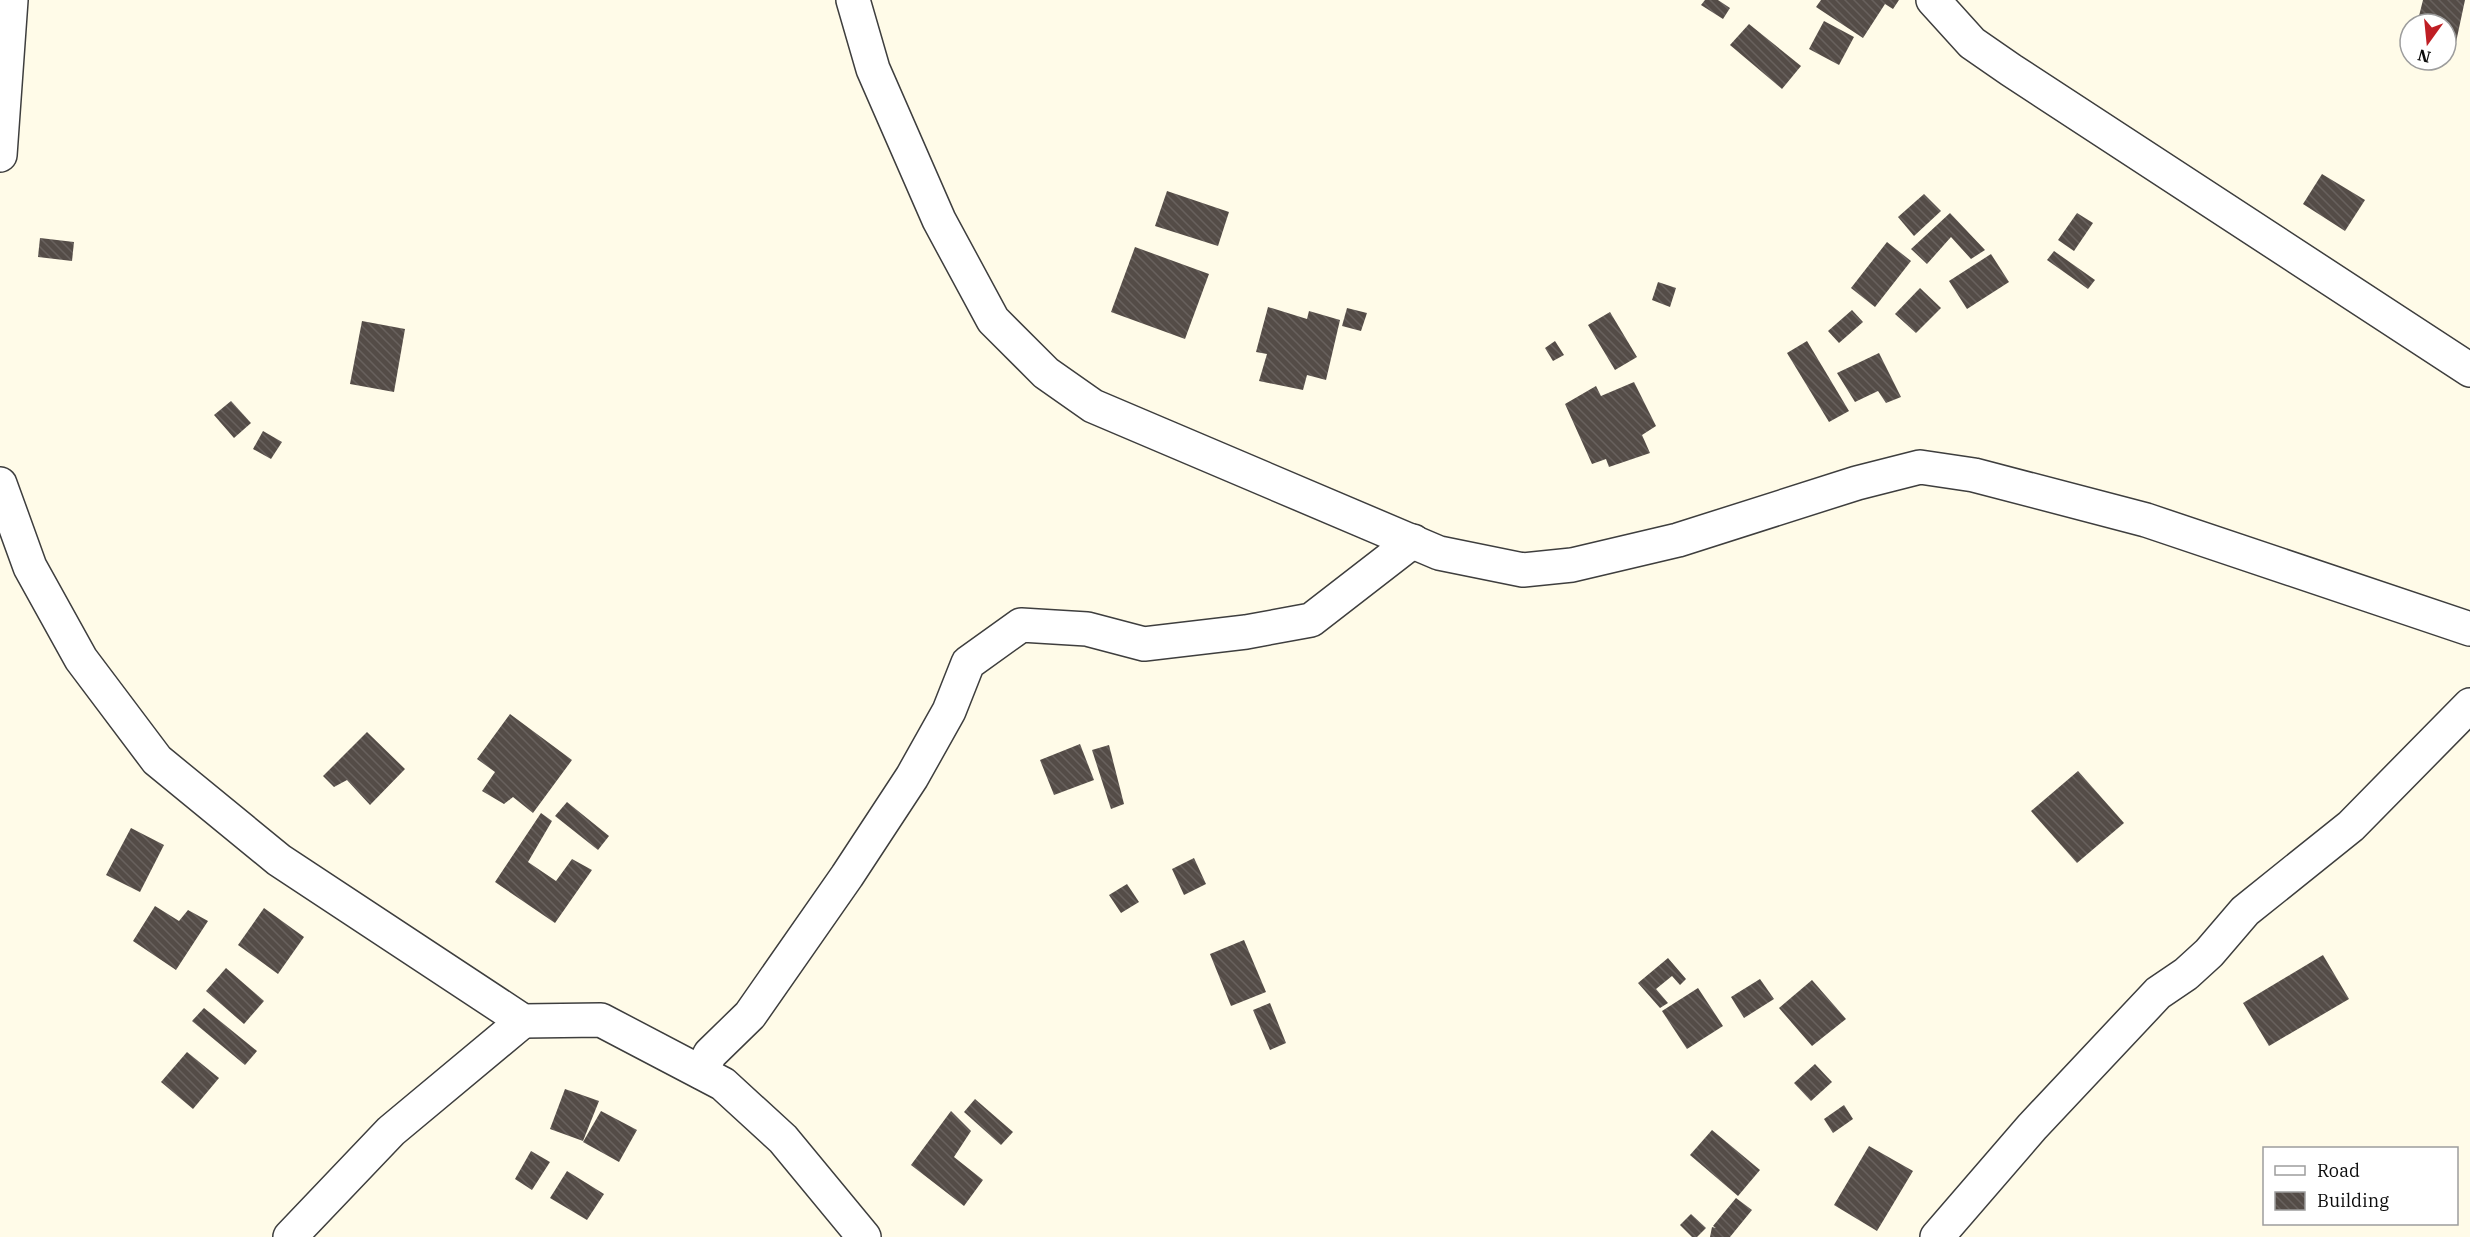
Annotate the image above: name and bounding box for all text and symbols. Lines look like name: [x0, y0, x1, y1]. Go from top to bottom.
north arrow: [2398, 12, 2458, 72]
text: N: [2415, 45, 2433, 68]
legend: [2263, 1147, 2458, 1225]
text: Road: [2317, 1159, 2360, 1182]
text: Building: [2317, 1189, 2389, 1212]

